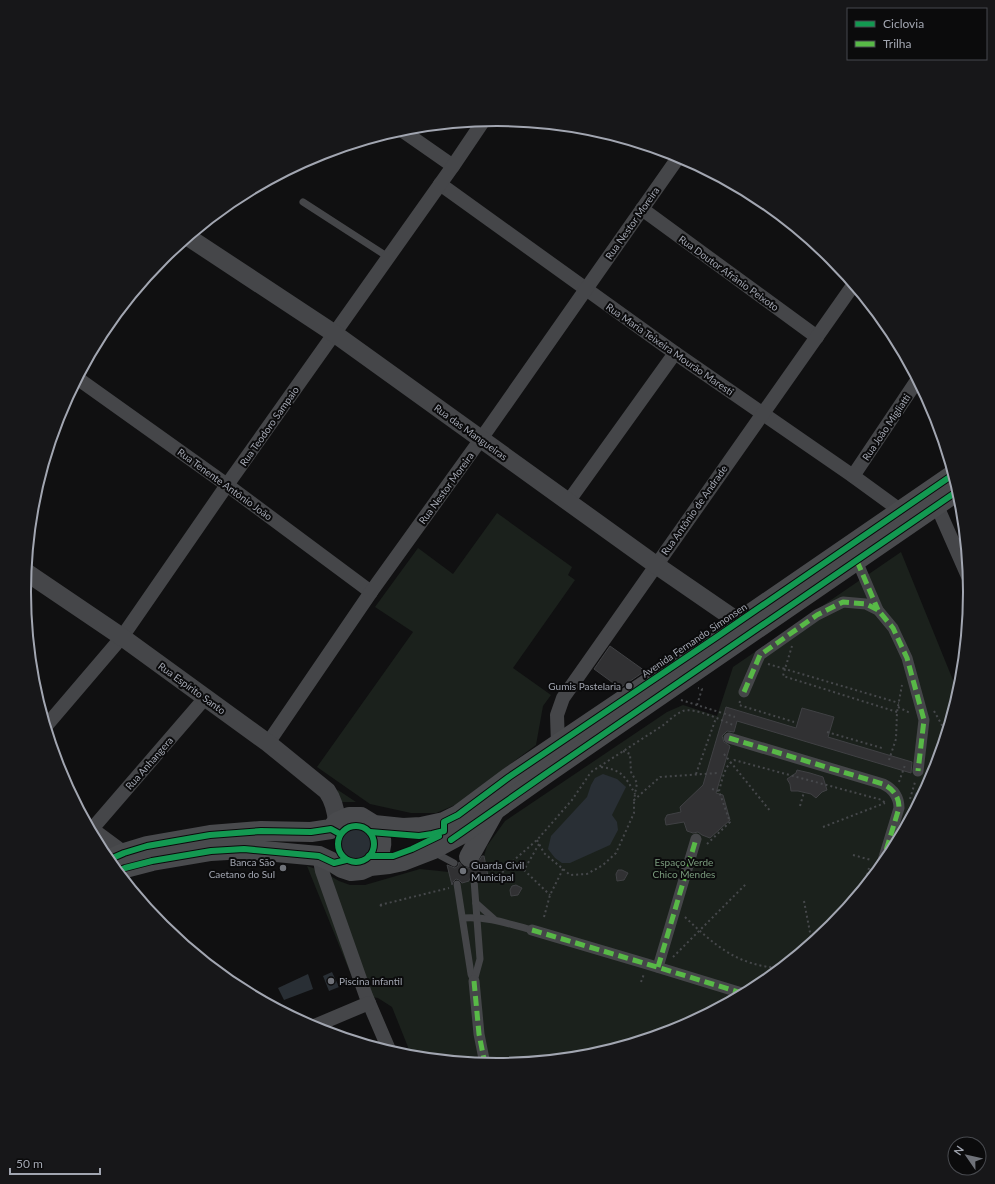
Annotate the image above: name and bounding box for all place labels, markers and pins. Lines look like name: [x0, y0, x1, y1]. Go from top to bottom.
place label: Gumis Pastelaria: [548, 680, 621, 692]
marker: Gumis Pastelaria: [624, 681, 634, 691]
place label: Banca São Caetano do Sul: [209, 856, 275, 880]
place label: Guarda Civil Municipal: [471, 859, 524, 883]
marker: Banca São Caetano do Sul: [278, 863, 288, 873]
marker: Guarda Civil Municipal: [458, 866, 468, 876]
place label: Piscina infantil: [339, 975, 402, 987]
marker: Piscina infantil: [326, 976, 336, 986]

